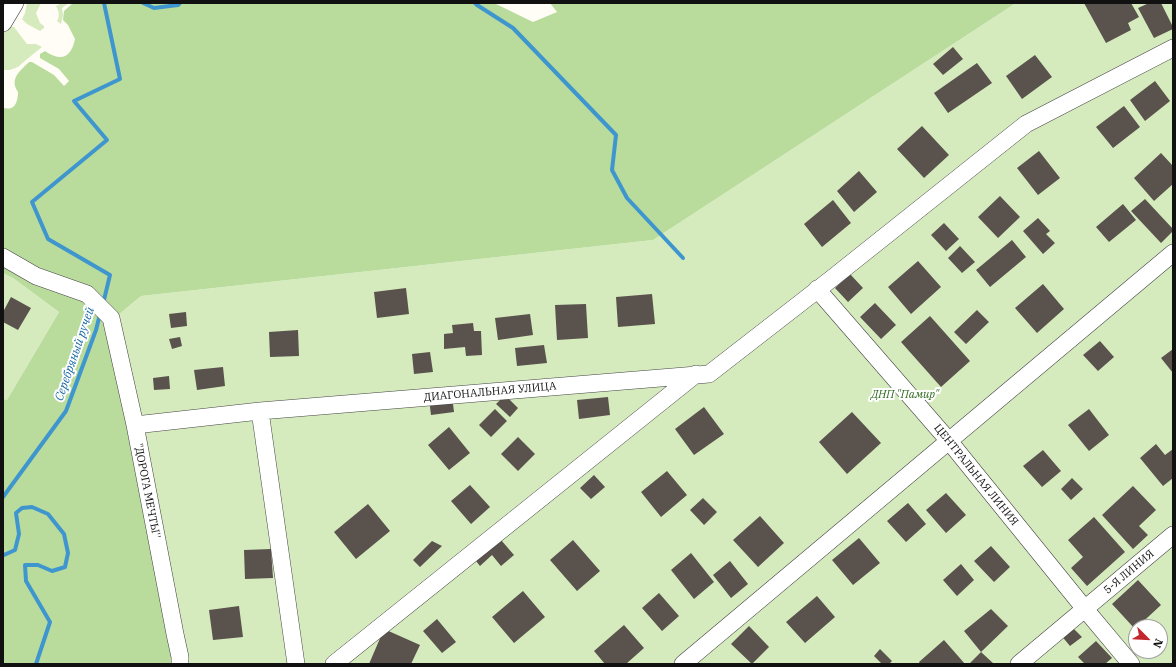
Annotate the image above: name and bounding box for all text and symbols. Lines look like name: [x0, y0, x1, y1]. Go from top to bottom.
water label: Серебряный ручей: [52, 305, 98, 403]
street label: ДИАГОНАЛЬНАЯ УЛИЦА: [423, 380, 557, 404]
park label: ДНП "Памир": [871, 388, 939, 402]
street label: ЦЕНТРАЛЬНАЯ ЛИНИЯ: [931, 422, 1021, 528]
street label: "ДОРОГА МЕЧТЫ'': [131, 442, 163, 540]
street label: 5-Я ЛИНИЯ: [1101, 547, 1157, 597]
north arrow: [1128, 619, 1168, 659]
text: N: [1150, 637, 1166, 650]

